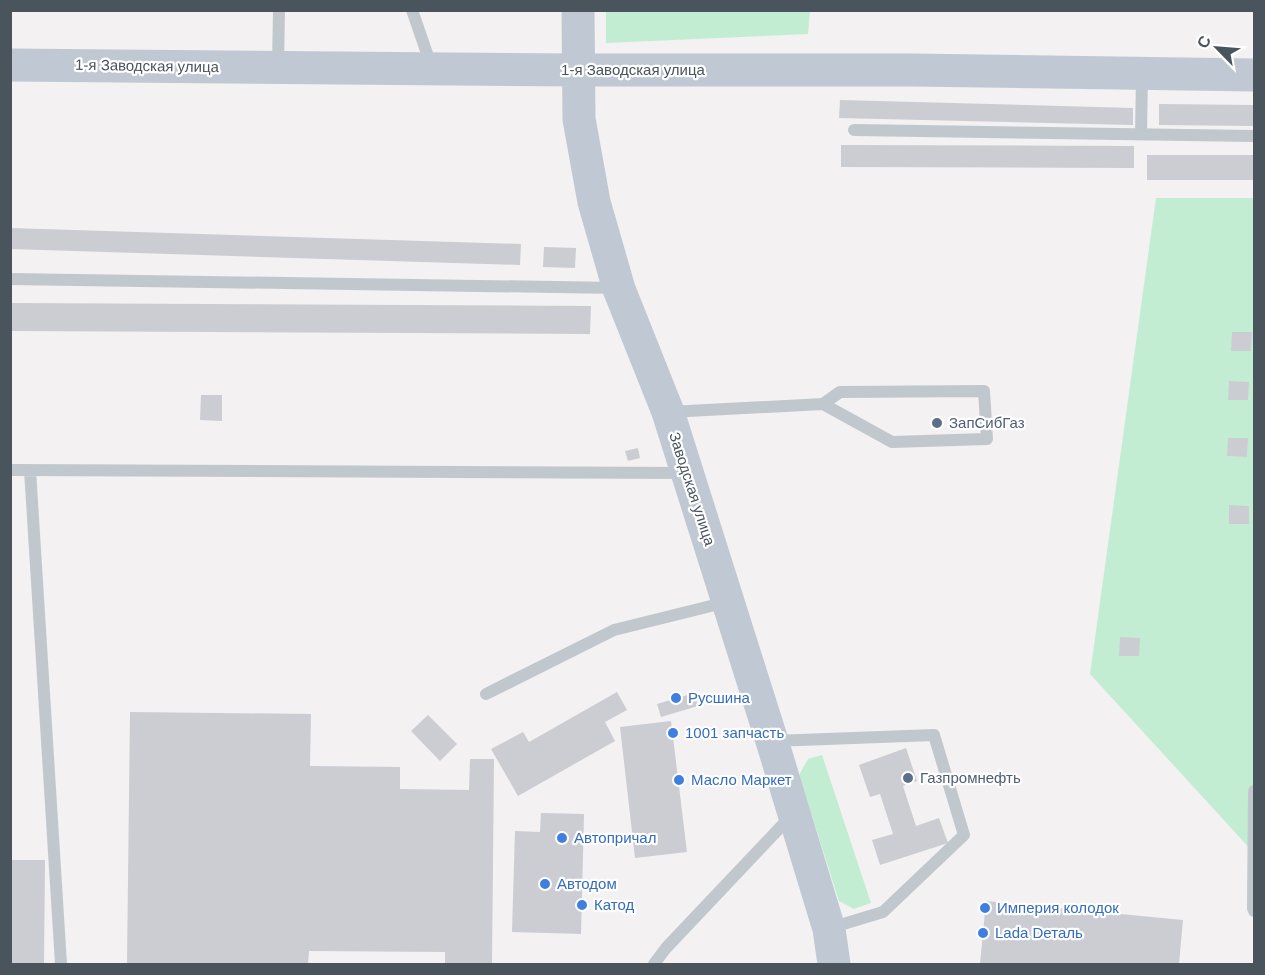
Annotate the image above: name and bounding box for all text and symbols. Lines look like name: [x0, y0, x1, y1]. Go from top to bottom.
north arrow: [1187, 18, 1247, 78]
text: С: [1194, 33, 1214, 51]
street label: 1-я Заводская улица: [75, 56, 220, 75]
street label: 1-я Заводская улица: [561, 61, 706, 78]
place label: ЗапСибГаз: [949, 414, 1025, 431]
marker: ЗапСибГаз: [930, 416, 944, 430]
street label: Заводская улица: [666, 430, 719, 548]
place label: Русшина: [688, 689, 751, 706]
marker: Русшина: [669, 691, 683, 705]
place label: 1001 запчасть: [685, 724, 784, 741]
marker: 1001 запчасть: [666, 726, 680, 740]
place label: Газпромнефть: [920, 769, 1021, 786]
place label: Масло Маркет: [691, 771, 792, 788]
marker: Газпромнефть: [901, 771, 915, 785]
marker: Масло Маркет: [672, 773, 686, 787]
place label: Автопричал: [574, 829, 656, 846]
marker: Автопричал: [555, 831, 569, 845]
place label: Автодом: [557, 875, 617, 892]
marker: Автодом: [538, 877, 552, 891]
place label: Катод: [594, 896, 634, 913]
marker: Катод: [575, 898, 589, 912]
place label: Империя колодок: [997, 899, 1119, 916]
marker: Империя колодок: [978, 901, 992, 915]
place label: Lada Dеталь: [995, 924, 1083, 941]
marker: Lada Dеталь: [976, 926, 990, 940]

